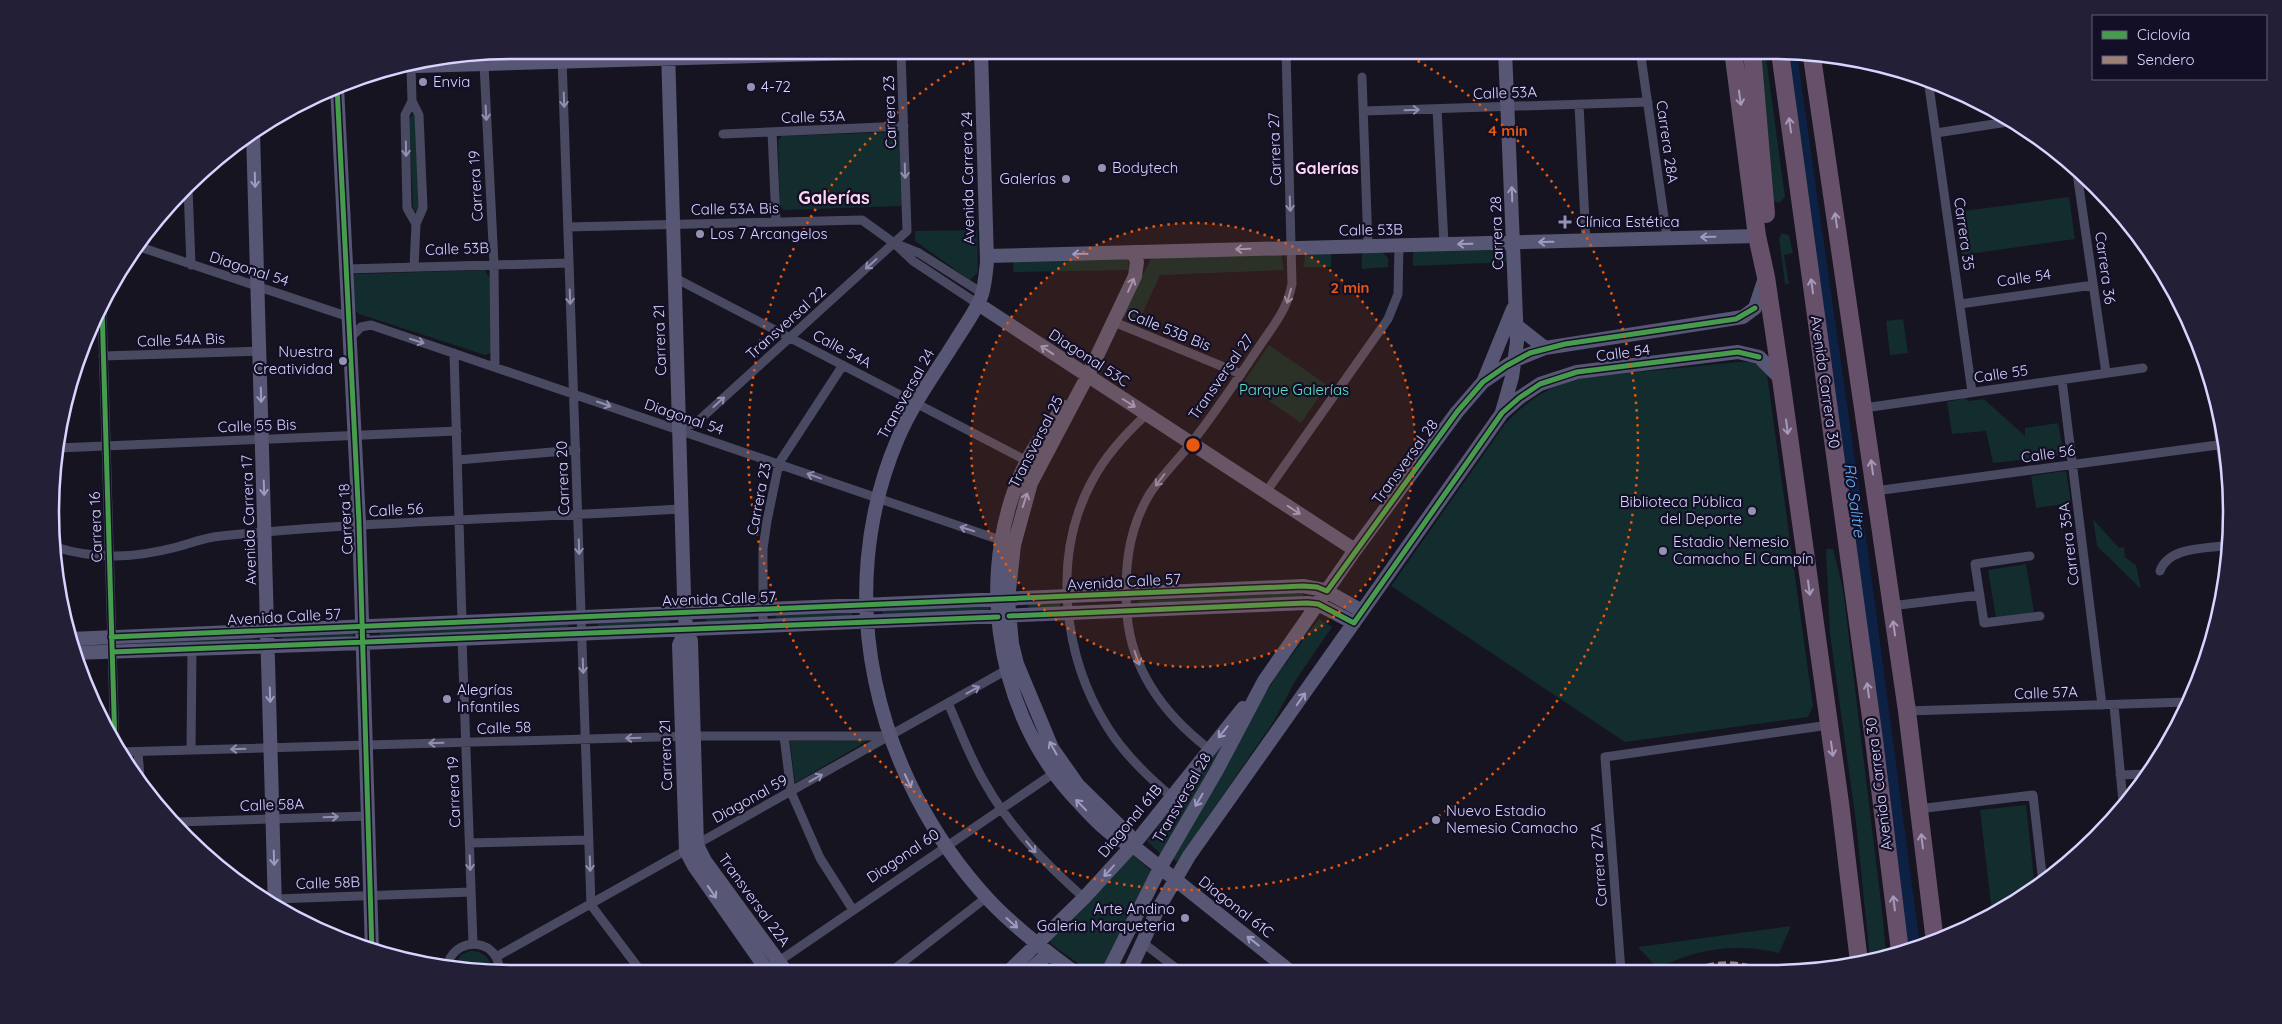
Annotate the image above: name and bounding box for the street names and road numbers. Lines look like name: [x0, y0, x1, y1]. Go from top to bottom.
street label: Carrera 23: [879, 75, 900, 149]
street label: Calle 53A: [1473, 82, 1538, 103]
street label: Carrera 28A: [1652, 99, 1683, 185]
street label: Calle 53A: [781, 106, 846, 127]
street label: Avenida Carrera 24: [957, 111, 978, 245]
street label: Carrera 27: [1264, 112, 1285, 186]
street label: Carrera 19: [464, 150, 487, 222]
street label: Carrera 28: [1486, 196, 1507, 270]
street label: Carrera 35: [1950, 196, 1979, 272]
street label: Calle 53A Bis: [691, 198, 779, 219]
street label: Calle 53B: [1339, 219, 1403, 240]
street label: Carrera 36: [2091, 230, 2120, 306]
street label: Calle 53B: [425, 238, 490, 259]
street label: Diagonal 54: [207, 247, 291, 290]
street label: Calle 54: [1996, 264, 2052, 291]
street label: Transversal 22: [742, 282, 830, 364]
street label: Carrera 21: [649, 304, 670, 376]
street label: Calle 53B Bis: [1125, 304, 1214, 355]
street label: Avenida Carrera 30: [1807, 314, 1844, 450]
street label: Diagonal 53C: [1045, 324, 1133, 391]
street label: Calle 54A: [810, 325, 875, 372]
street label: Calle 54A Bis: [137, 328, 225, 351]
street label: Transversal 27: [1184, 330, 1257, 423]
street label: Calle 54: [1595, 340, 1651, 365]
street label: Transversal 24: [873, 345, 938, 442]
street label: Calle 55: [1973, 360, 2029, 387]
street label: Transversal 25: [1004, 392, 1067, 491]
street label: Diagonal 54: [642, 394, 726, 439]
street label: Calle 55 Bis: [217, 415, 297, 436]
street label: Transversal 28: [1367, 415, 1442, 508]
street label: Carrera 20: [552, 440, 573, 516]
street label: Calle 56: [2020, 440, 2076, 467]
street label: Avenida Carrera 17: [237, 454, 260, 586]
street label: Carrera 23: [742, 461, 775, 537]
street label: Carrera 18: [334, 483, 357, 555]
street label: Carrera 16: [85, 491, 106, 563]
street label: Calle 56: [368, 499, 424, 520]
street label: Carrera 35A: [2054, 501, 2083, 586]
street label: Avenida Calle 57: [1067, 569, 1182, 594]
street label: Avenida Calle 57: [662, 587, 777, 610]
street label: Avenida Calle 57: [227, 604, 342, 629]
street label: Calle 57A: [2014, 682, 2078, 703]
street label: Avenida Carrera 30: [1861, 716, 1896, 852]
street label: Calle 58: [476, 717, 532, 738]
street label: Carrera 21: [655, 719, 676, 791]
street label: Transversal 28: [1148, 749, 1215, 846]
street label: Carrera 19: [443, 756, 464, 828]
street label: Diagonal 59: [709, 770, 791, 827]
street label: Diagonal 61B: [1093, 780, 1166, 861]
street label: Calle 58A: [240, 794, 305, 815]
street label: Carrera 27A: [1586, 823, 1611, 907]
street label: Diagonal 60: [863, 824, 943, 887]
street label: Transversal 22A: [714, 849, 795, 950]
street label: Diagonal 61C: [1195, 871, 1278, 942]
street label: Calle 58B: [296, 872, 361, 893]

